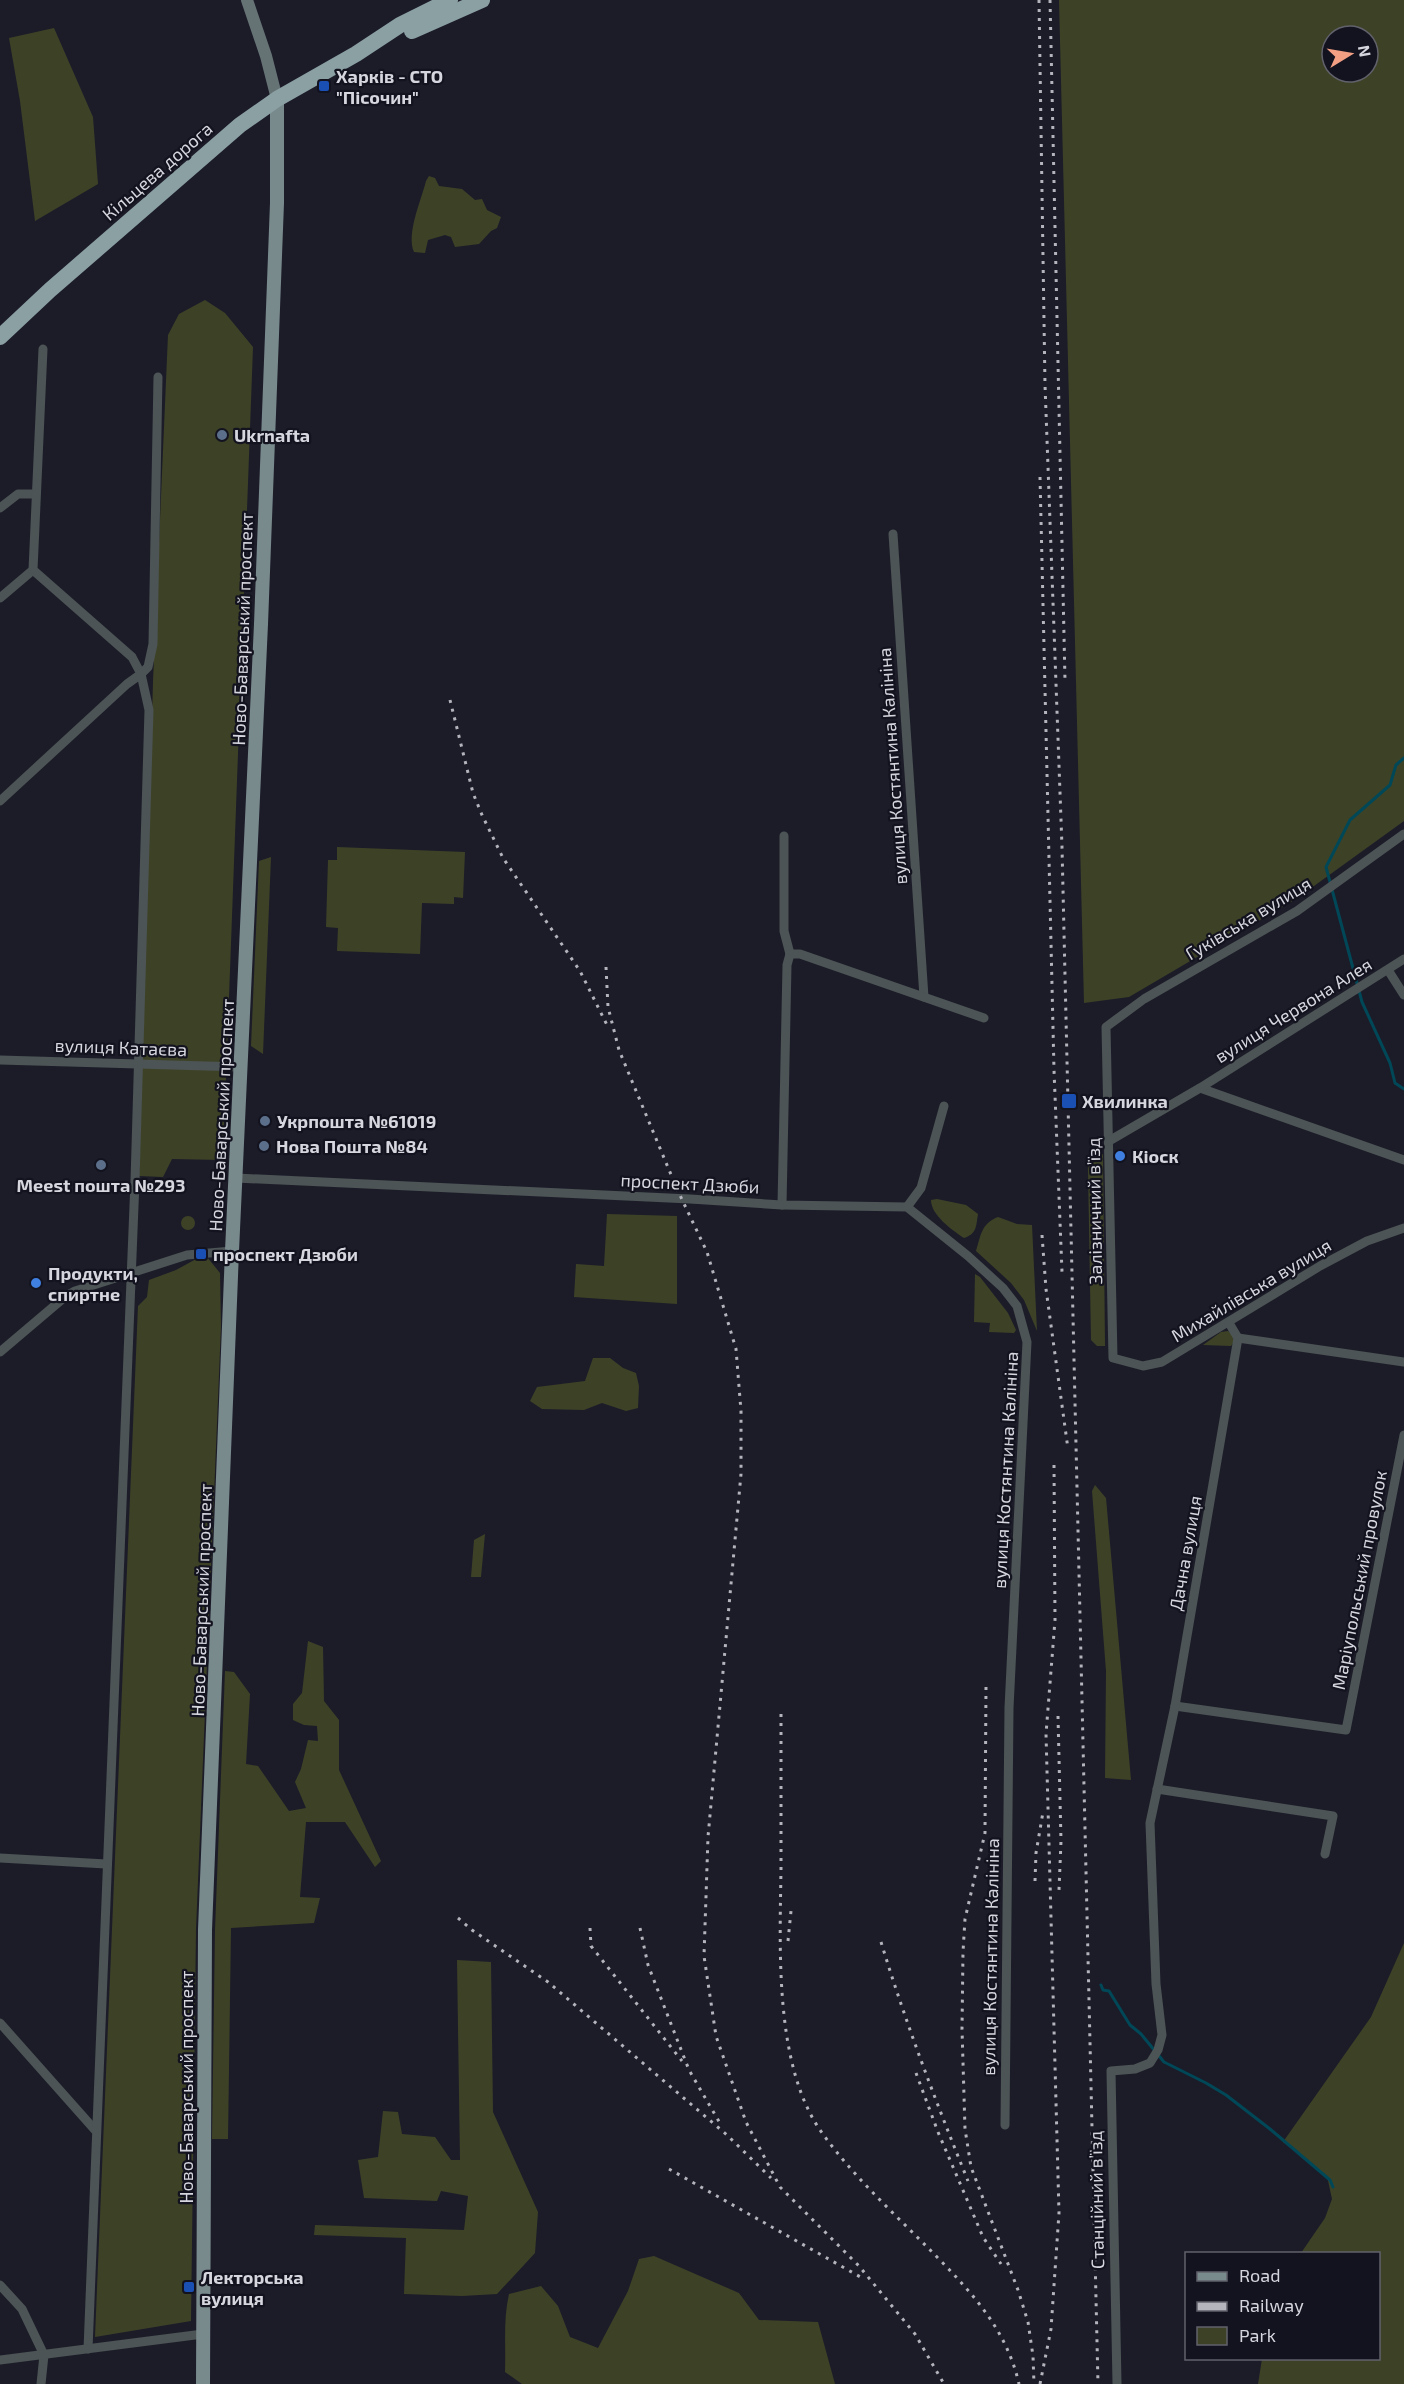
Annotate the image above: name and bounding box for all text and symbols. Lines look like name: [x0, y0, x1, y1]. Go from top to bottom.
north arrow: [1320, 24, 1380, 84]
text: N: [1355, 44, 1376, 59]
place label: Харків - СТО "Пісочин": [336, 65, 443, 108]
marker: Харків - СТО "Пісочин": [317, 79, 331, 93]
street label: Кільцева дорога: [97, 117, 217, 225]
place label: Ukrnafta: [234, 424, 310, 446]
marker: Ukrnafta: [215, 428, 229, 442]
street label: Ново-Баварський проспект: [227, 512, 257, 746]
street label: вулиця Костянтина Калініна: [873, 647, 911, 885]
street label: Гуківська вулиця: [1181, 872, 1315, 964]
street label: вулиця Червона Алея: [1210, 953, 1376, 1067]
street label: Ново-Баварський проспект: [204, 998, 238, 1232]
street label: вулиця Катаєва: [54, 1034, 188, 1060]
place label: Хвилинка: [1082, 1090, 1168, 1112]
marker: Хвилинка: [1060, 1092, 1078, 1110]
place label: Укрпошта №61019: [277, 1110, 436, 1132]
marker: Укрпошта №61019: [258, 1114, 272, 1128]
place label: Нова Пошта №84: [276, 1135, 428, 1157]
street label: Залізничний в’їзд: [1082, 1137, 1106, 1285]
marker: Нова Пошта №84: [257, 1139, 271, 1153]
place label: Кіоск: [1132, 1145, 1179, 1167]
marker: Кіоск: [1113, 1149, 1127, 1163]
marker: Meest пошта №293: [94, 1158, 108, 1172]
street label: проспект Дзюби: [620, 1168, 760, 1198]
place label: Meest пошта №293: [17, 1174, 185, 1196]
street label: Михайлівська вулиця: [1167, 1234, 1335, 1346]
place label: проспект Дзюби: [213, 1243, 358, 1265]
marker: проспект Дзюби: [194, 1247, 208, 1261]
place label: Продукти, спиртне: [48, 1262, 138, 1305]
marker: Продукти, спиртне: [29, 1276, 43, 1290]
street label: вулиця Костянтина Калініна: [988, 1351, 1022, 1589]
street label: Маріупольський провулок: [1327, 1468, 1391, 1692]
street label: Ново-Баварський проспект: [186, 1483, 216, 1717]
street label: Дачна вулиця: [1164, 1494, 1206, 1612]
street label: вулиця Костянтина Калініна: [977, 1838, 1003, 2076]
street label: Ново-Баварський проспект: [175, 1970, 197, 2204]
street label: Станційний в’їзд: [1084, 2131, 1108, 2269]
legend: [1185, 2252, 1380, 2360]
text: Road: [1239, 2264, 1280, 2286]
place label: Лекторська вулиця: [201, 2266, 304, 2309]
marker: Лекторська вулиця: [182, 2280, 196, 2294]
text: Railway: [1239, 2294, 1304, 2316]
text: Park: [1239, 2324, 1276, 2346]

